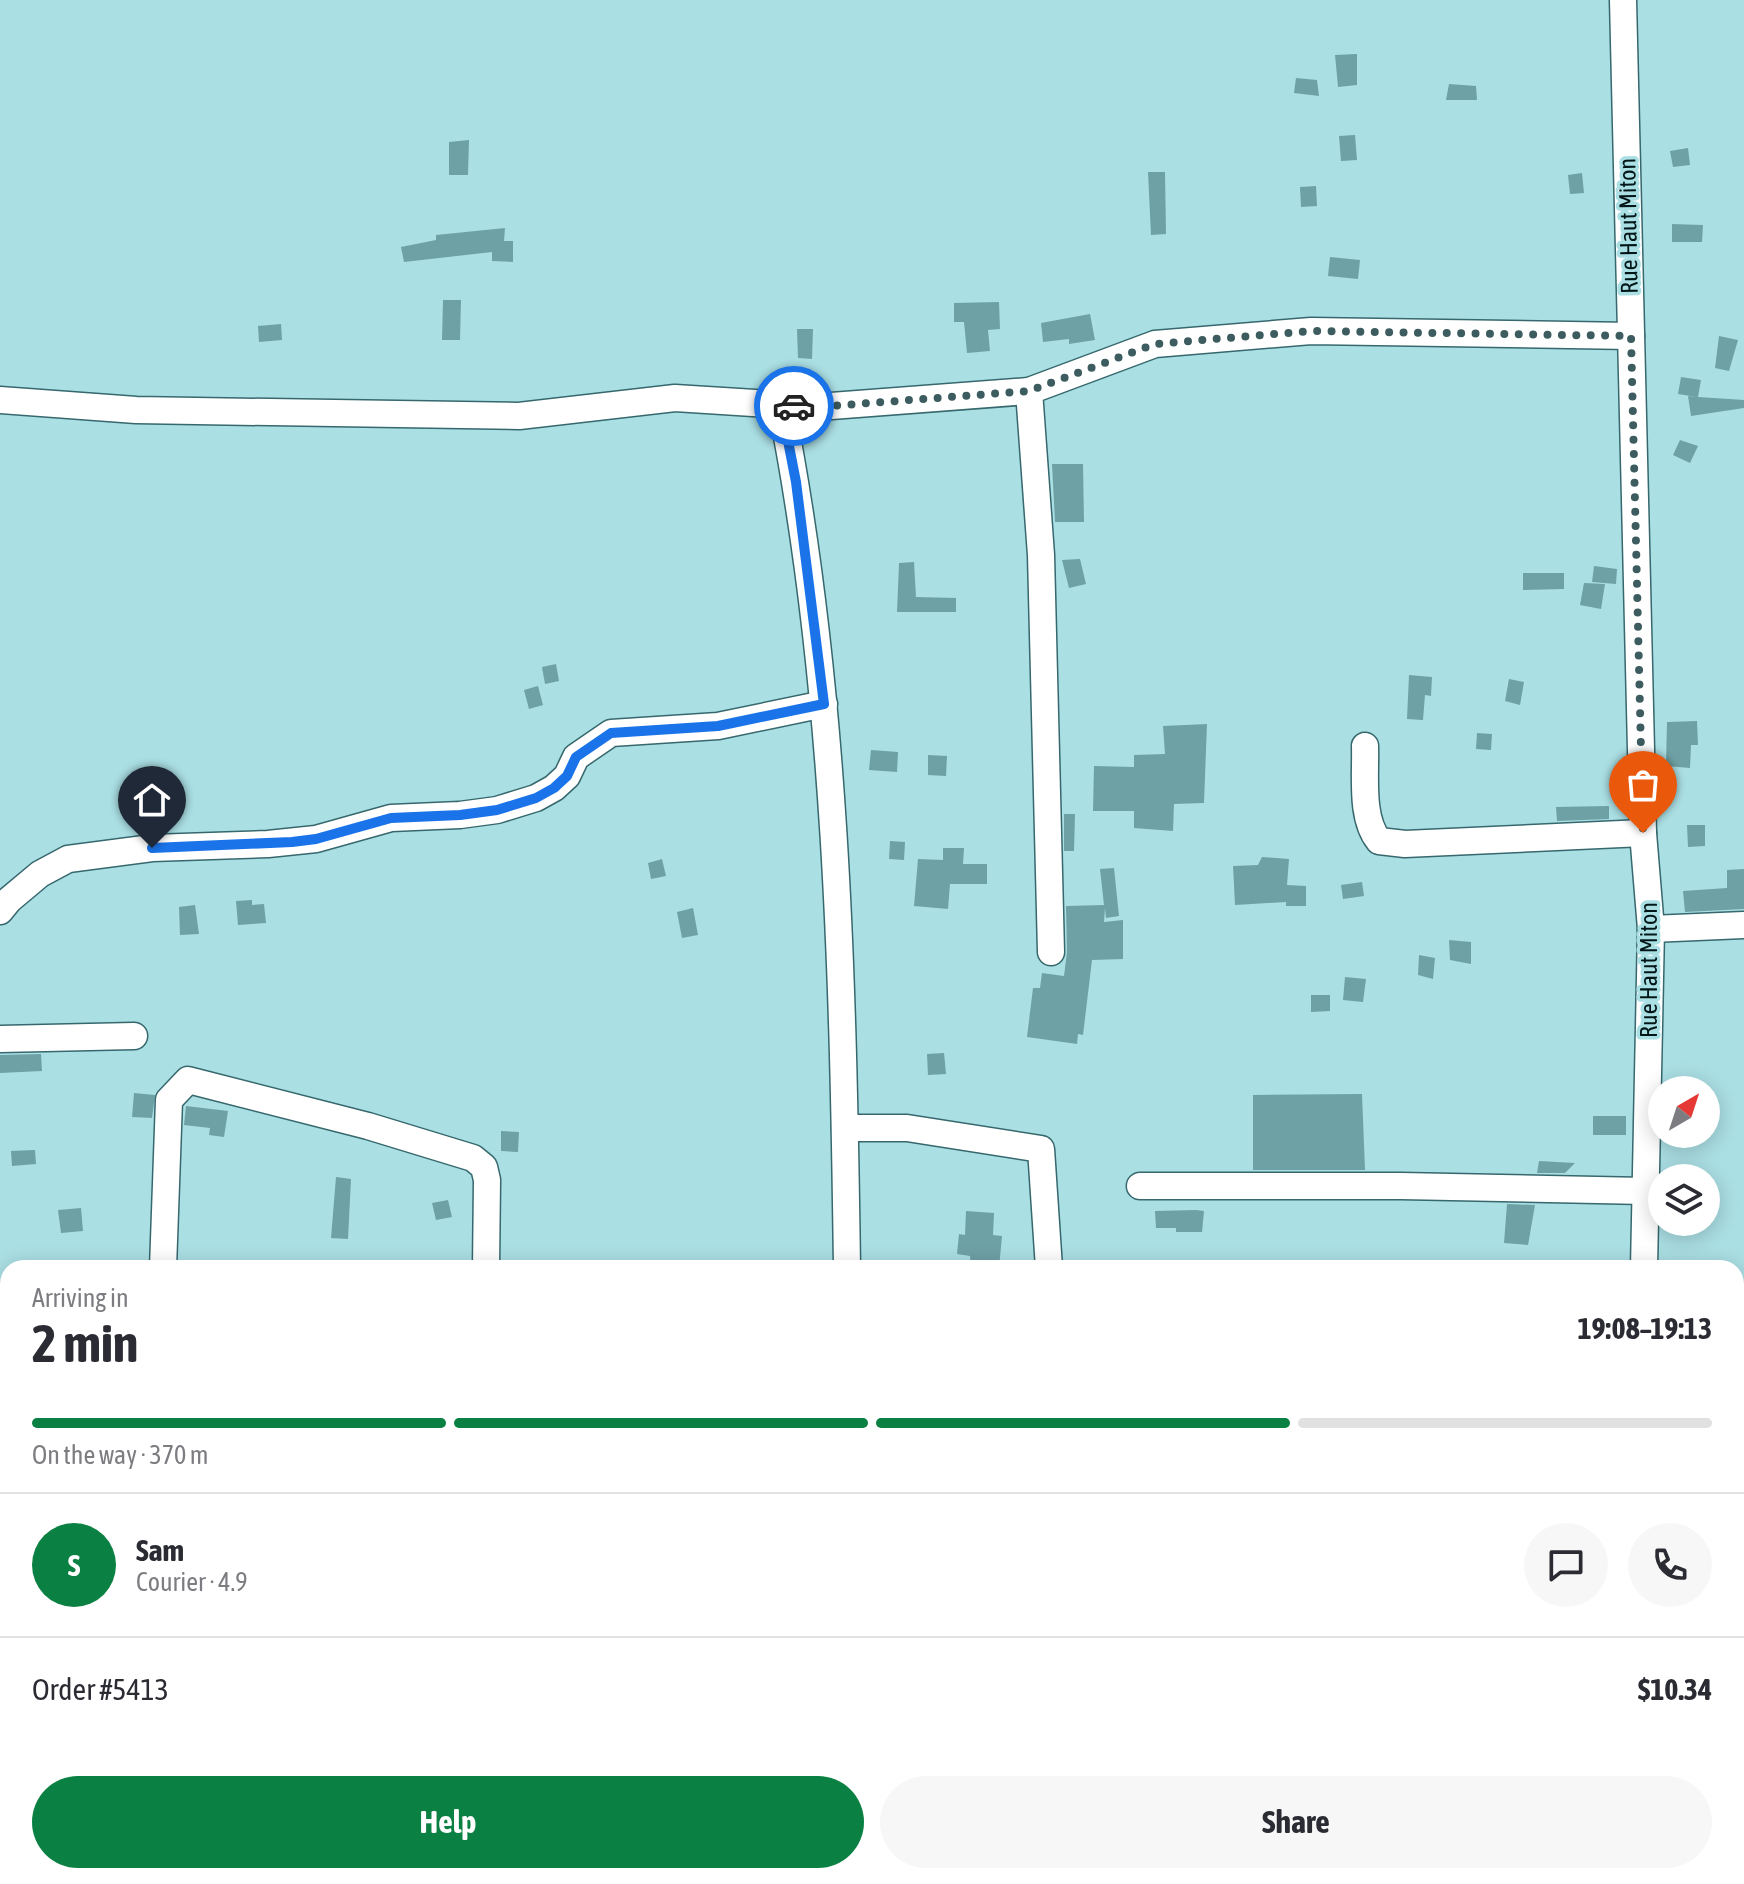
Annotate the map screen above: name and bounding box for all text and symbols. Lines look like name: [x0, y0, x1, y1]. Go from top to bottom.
street label: Rue Haut Miton: [1613, 158, 1643, 294]
courier: [754, 366, 834, 446]
icon: car: [772, 384, 816, 428]
pin: [1609, 751, 1677, 833]
icon: bag: [1621, 763, 1665, 807]
pin: [118, 766, 186, 848]
icon: home: [130, 778, 174, 822]
street label: Rue Haut Miton: [1635, 902, 1662, 1038]
north arrow: [1648, 1076, 1720, 1148]
map controls: [1648, 1076, 1720, 1236]
button: layers: [1648, 1164, 1720, 1236]
text: Arriving in: [32, 1283, 129, 1313]
text: 19:08–19:13: [1577, 1311, 1712, 1345]
text: 2 min: [32, 1313, 138, 1373]
text: On the way · 370 m: [32, 1440, 209, 1470]
button: chat: [1524, 1523, 1608, 1607]
button: phone: [1628, 1523, 1712, 1607]
text: Sam: [136, 1533, 184, 1567]
text: S: [68, 1548, 80, 1582]
text: Courier · 4.9: [136, 1567, 247, 1597]
text: Order #5413: [32, 1672, 169, 1706]
text: $10.34: [1638, 1672, 1712, 1706]
button: Help: [32, 1776, 864, 1868]
button: Share: [880, 1776, 1712, 1868]

